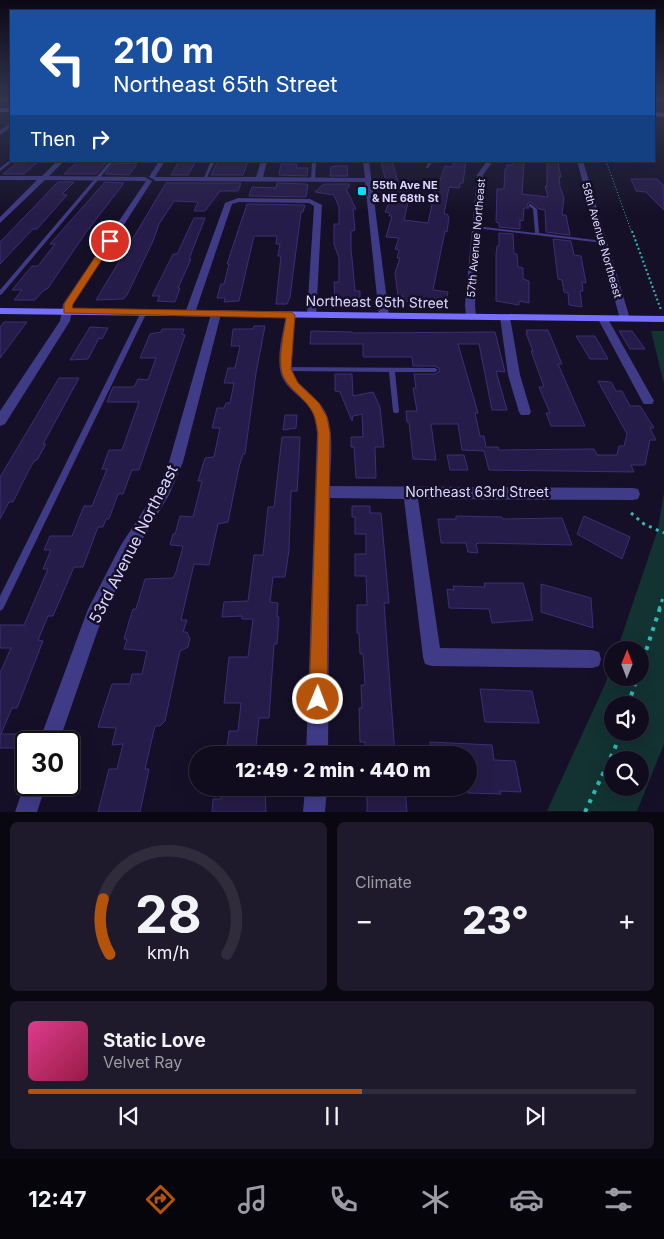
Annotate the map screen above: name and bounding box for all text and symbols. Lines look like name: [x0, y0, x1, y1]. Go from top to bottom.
text: 210 m: [113, 29, 214, 71]
icon: left: [30, 30, 95, 95]
text: Northeast 65th Street: [113, 71, 337, 97]
icon: right: [86, 125, 114, 153]
text: Then: [30, 128, 76, 151]
place label: 55th Ave NE & NE 68th St: [372, 178, 439, 205]
street label: 57th Avenue Northeast: [464, 178, 488, 298]
street label: 58th Avenue Northeast: [579, 180, 625, 300]
marker: 55th Ave NE & NE 68th St: [356, 185, 368, 197]
pin: [89, 220, 131, 262]
icon: arrive: [96, 227, 124, 255]
street label: Northeast 65th Street: [305, 292, 449, 311]
street label: 53rd Avenue Northeast: [84, 461, 182, 627]
street label: Northeast 63rd Street: [405, 483, 549, 500]
north arrow: [604, 641, 649, 686]
map controls: [604, 641, 649, 796]
position arrow: [291, 672, 343, 724]
button: sound: [604, 696, 649, 741]
speed limit sign: 30: [15, 731, 80, 796]
button: search: [604, 751, 649, 796]
text: 12:49 · 2 min · 440 m: [235, 759, 431, 782]
text: Climate: [355, 872, 412, 892]
text: 28: [135, 883, 202, 946]
text: 23°: [462, 897, 529, 943]
text: −: [355, 903, 374, 937]
text: +: [617, 903, 636, 937]
text: km/h: [147, 942, 190, 963]
text: Static Love: [103, 1029, 206, 1052]
text: Velvet Ray: [103, 1052, 182, 1072]
icon: previous: [115, 1102, 143, 1130]
icon: pause: [318, 1102, 346, 1130]
icon: next: [521, 1102, 549, 1130]
icon: directions: [143, 1182, 178, 1217]
icon: music: [235, 1182, 270, 1217]
icon: phone: [326, 1182, 361, 1217]
icon: climate: [418, 1182, 453, 1217]
icon: car: [509, 1182, 544, 1217]
icon: filters: [601, 1182, 636, 1217]
text: 12:47: [28, 1186, 87, 1212]

